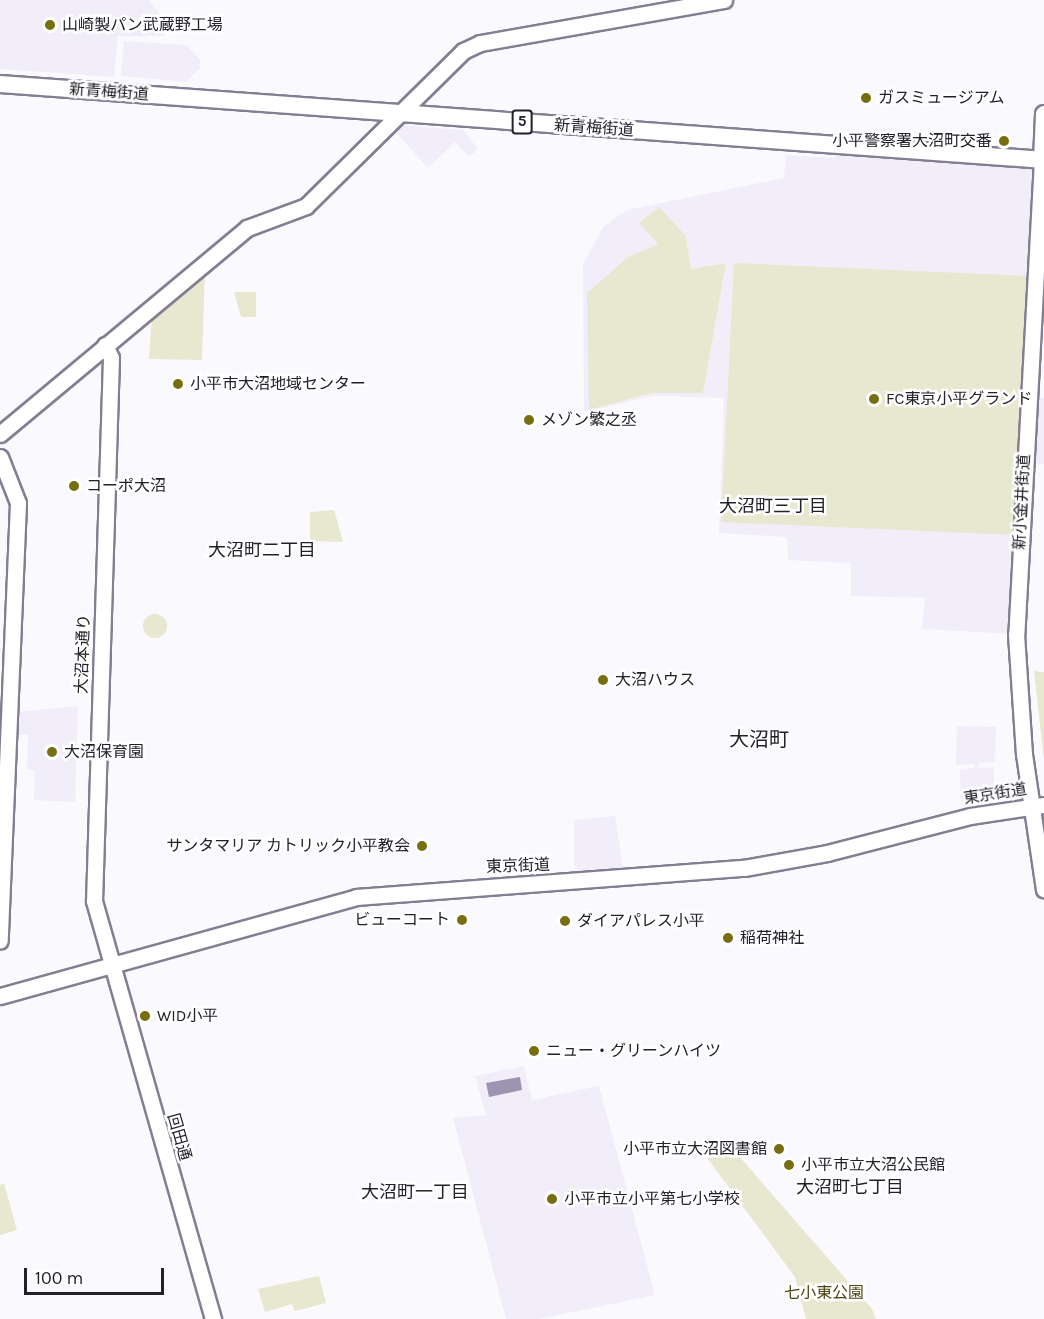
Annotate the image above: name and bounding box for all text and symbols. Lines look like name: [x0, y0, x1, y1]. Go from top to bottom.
place label: 山崎製パン武蔵野工場: [62, 15, 222, 35]
marker: 山崎製パン武蔵野工場: [43, 18, 57, 32]
street label: 新青梅街道: [68, 80, 150, 104]
place label: ガスミュージアム: [878, 88, 1006, 108]
marker: ガスミュージアム: [859, 91, 873, 105]
road number: 5: [512, 110, 532, 134]
street label: 新青梅街道: [553, 116, 635, 140]
place label: 小平警察署大沼町交番: [832, 131, 992, 151]
marker: 小平警察署大沼町交番: [997, 134, 1011, 148]
place label: 小平市大沼地域センター: [190, 374, 366, 394]
marker: 小平市大沼地域センター: [171, 377, 185, 391]
place label: FC東京小平グランド: [886, 389, 1032, 409]
marker: FC東京小平グランド: [867, 392, 881, 406]
place label: メゾン繁之丞: [541, 410, 637, 430]
marker: メゾン繁之丞: [522, 413, 536, 427]
street label: 新小金井街道: [1010, 454, 1034, 550]
place label: コーポ大沼: [86, 476, 166, 496]
marker: コーポ大沼: [67, 479, 81, 493]
district label: 大沼町三丁目: [719, 495, 827, 517]
district label: 大沼町二丁目: [208, 539, 316, 561]
street label: 大沼本通り: [72, 614, 94, 694]
place label: 大沼ハウス: [615, 670, 695, 690]
marker: 大沼ハウス: [596, 673, 610, 687]
district label: 大沼町: [729, 727, 789, 751]
place label: 大沼保育園: [64, 742, 144, 762]
marker: 大沼保育園: [45, 745, 59, 759]
street label: 東京街道: [962, 780, 1028, 808]
place label: サンタマリア カトリック小平教会: [166, 836, 410, 856]
marker: サンタマリア カトリック小平教会: [415, 839, 429, 853]
street label: 東京街道: [486, 855, 550, 877]
place label: ビューコート: [354, 910, 450, 930]
place label: ダイアパレス小平: [577, 911, 705, 931]
marker: ビューコート: [455, 913, 469, 927]
marker: ダイアパレス小平: [558, 914, 572, 928]
place label: 稲荷神社: [740, 928, 804, 948]
marker: 稲荷神社: [721, 931, 735, 945]
place label: WID小平: [157, 1006, 218, 1026]
marker: WID小平: [138, 1009, 152, 1023]
place label: ニュー・グリーンハイツ: [546, 1041, 722, 1061]
marker: ニュー・グリーンハイツ: [527, 1044, 541, 1058]
street label: 回田通: [163, 1111, 195, 1163]
place label: 小平市立大沼図書館: [623, 1139, 767, 1159]
marker: 小平市立大沼図書館: [772, 1142, 786, 1156]
place label: 小平市立大沼公民館: [801, 1155, 945, 1175]
marker: 小平市立大沼公民館: [782, 1158, 796, 1172]
district label: 大沼町七丁目: [796, 1176, 904, 1198]
district label: 大沼町一丁目: [361, 1181, 469, 1203]
place label: 小平市立小平第七小学校: [564, 1189, 740, 1209]
marker: 小平市立小平第七小学校: [545, 1192, 559, 1206]
scale bar: [27, 1256, 166, 1294]
text: 100 m: [35, 1267, 83, 1289]
park label: 七小東公園: [784, 1283, 864, 1303]

